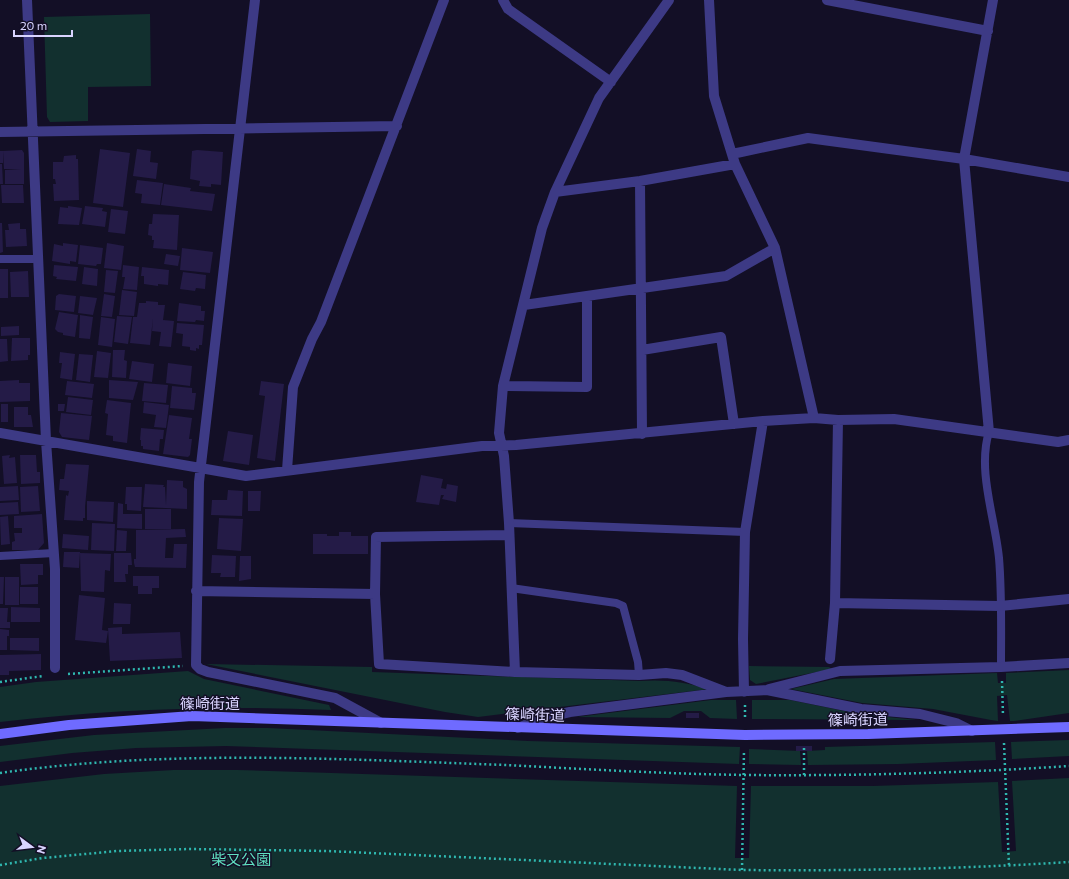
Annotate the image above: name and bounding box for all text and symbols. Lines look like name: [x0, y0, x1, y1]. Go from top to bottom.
scale bar: [14, 12, 72, 38]
text: 20 m: [20, 18, 47, 32]
street label: 篠崎街道: [180, 694, 240, 712]
street label: 篠崎街道: [505, 704, 565, 724]
street label: 篠崎街道: [828, 709, 888, 729]
north arrow: [12, 827, 52, 867]
text: N: [35, 844, 49, 855]
park label: 柴又公園: [211, 850, 271, 868]

